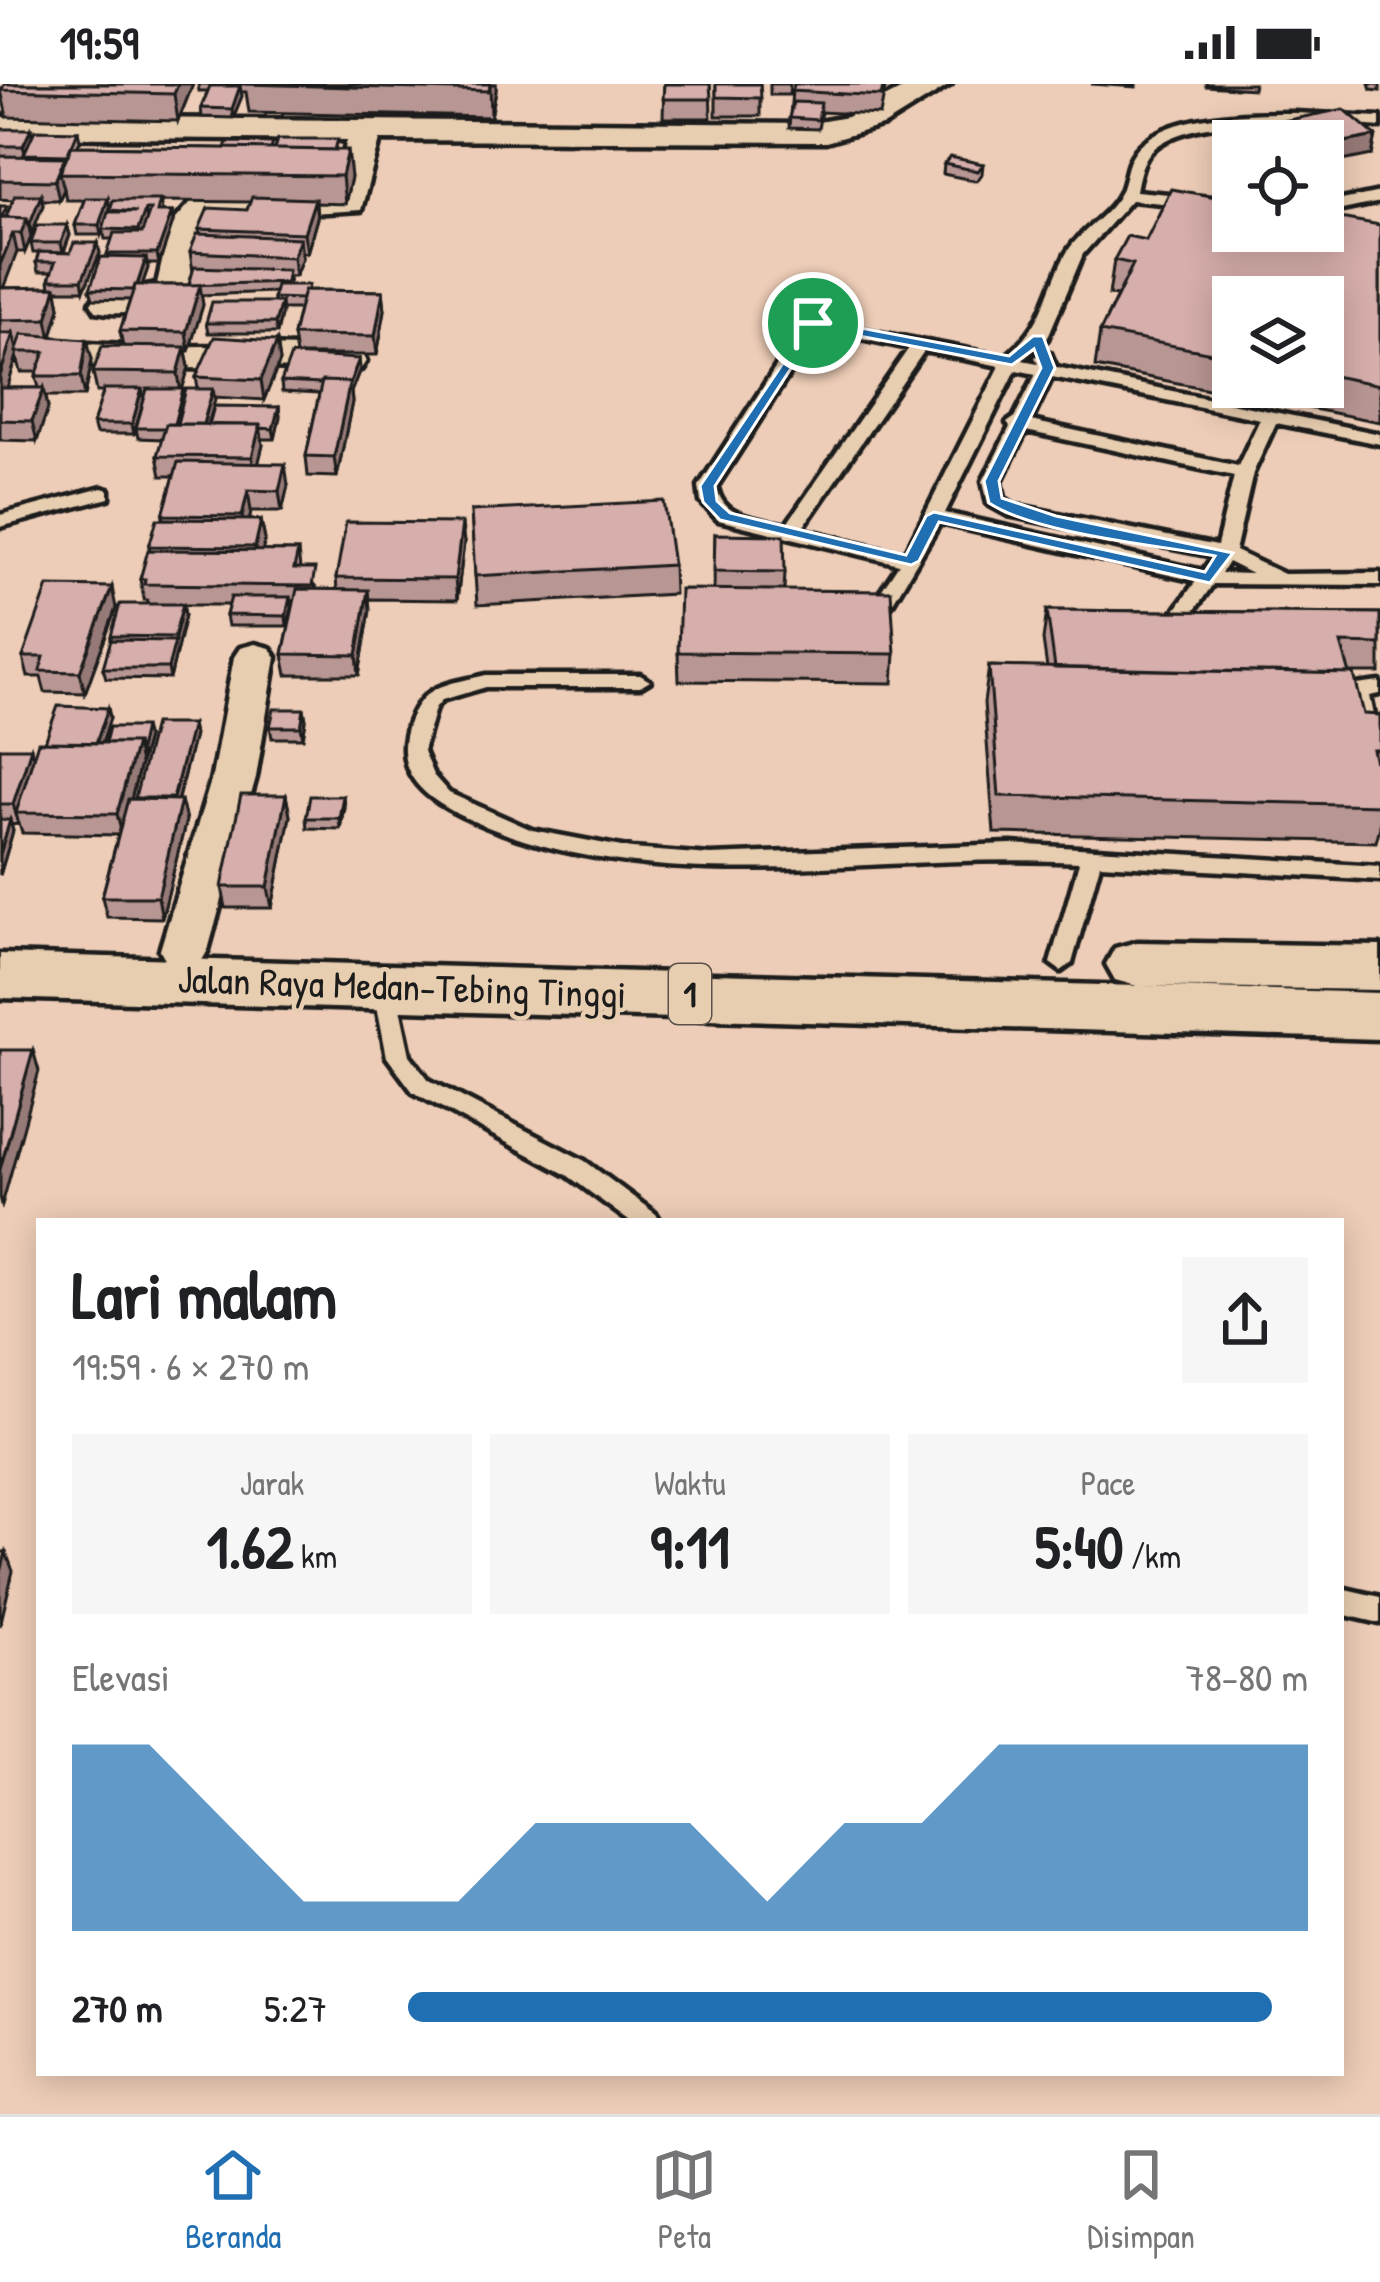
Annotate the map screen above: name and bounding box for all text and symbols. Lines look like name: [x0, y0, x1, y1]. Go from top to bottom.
text: 19:59: [60, 12, 139, 73]
map controls: [1212, 120, 1344, 408]
button: locate: [1212, 120, 1344, 252]
pin: [762, 272, 864, 374]
button: layers: [1212, 276, 1344, 408]
icon: arrive: [780, 290, 846, 356]
street label: Jalan Raya Medan-Tebing Tinggi: [177, 951, 627, 1020]
road number: 1: [669, 964, 711, 1024]
text: Lari malam: [72, 1249, 337, 1339]
button: share: [1182, 1257, 1308, 1383]
text: 19:59 · 6 × 270 m: [72, 1339, 309, 1392]
text: Jarak: [240, 1461, 304, 1505]
text: Waktu: [654, 1461, 726, 1505]
text: Pace: [1081, 1461, 1135, 1505]
text: 1.62: [207, 1505, 293, 1587]
text: 9:11: [650, 1505, 730, 1587]
text: 5:40: [1035, 1505, 1124, 1587]
text: km: [293, 1534, 337, 1578]
text: /km: [1124, 1534, 1181, 1578]
text: Elevasi: [72, 1650, 170, 1703]
text: 78–80 m: [1186, 1650, 1308, 1703]
text: 270 m: [72, 1981, 163, 2034]
text: 5:27: [264, 1981, 327, 2034]
tab: Beranda: [185, 2142, 281, 2258]
tab: Peta: [651, 2142, 717, 2258]
tab: Disimpan: [1087, 2142, 1195, 2258]

